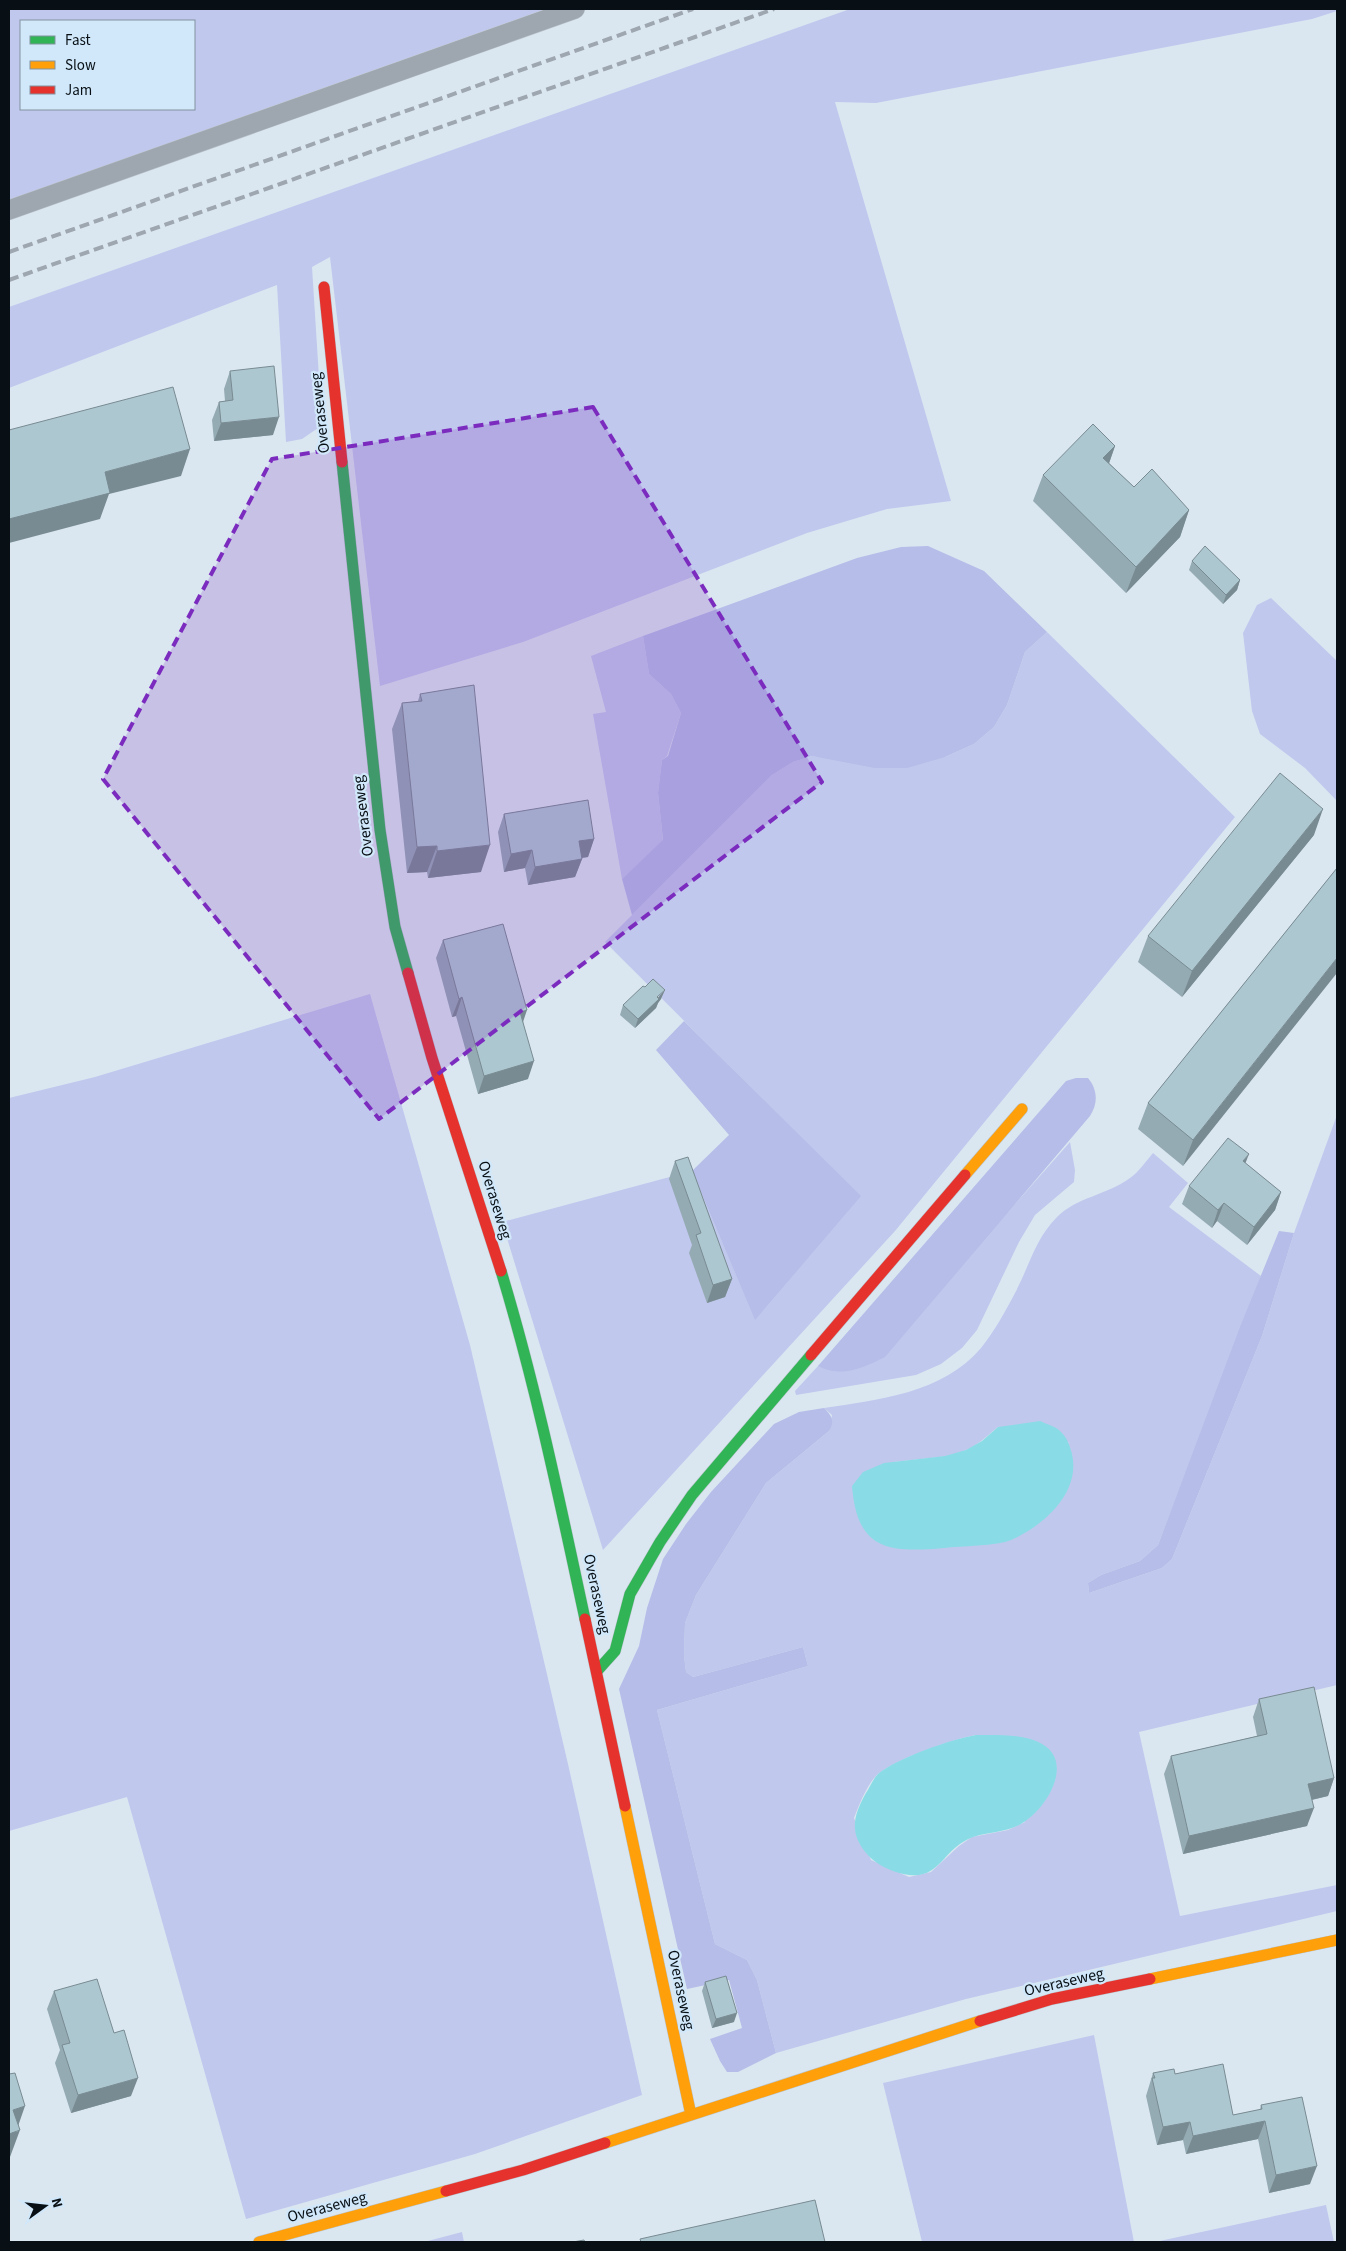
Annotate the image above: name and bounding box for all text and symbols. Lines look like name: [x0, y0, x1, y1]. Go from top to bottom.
legend: [20, 20, 195, 110]
text: Fast: [65, 30, 91, 51]
text: Slow: [65, 55, 96, 76]
text: Jam: [65, 80, 92, 101]
street label: Overaseweg: [305, 371, 335, 455]
street label: Overaseweg: [347, 774, 379, 858]
street label: Overaseweg: [473, 1158, 517, 1242]
street label: Overaseweg: [578, 1552, 616, 1636]
street label: Overaseweg: [662, 1948, 700, 2032]
street label: Overaseweg: [1022, 1962, 1106, 2002]
north arrow: [20, 2181, 70, 2231]
street label: Overaseweg: [285, 2186, 369, 2228]
text: N: [46, 2196, 67, 2210]

